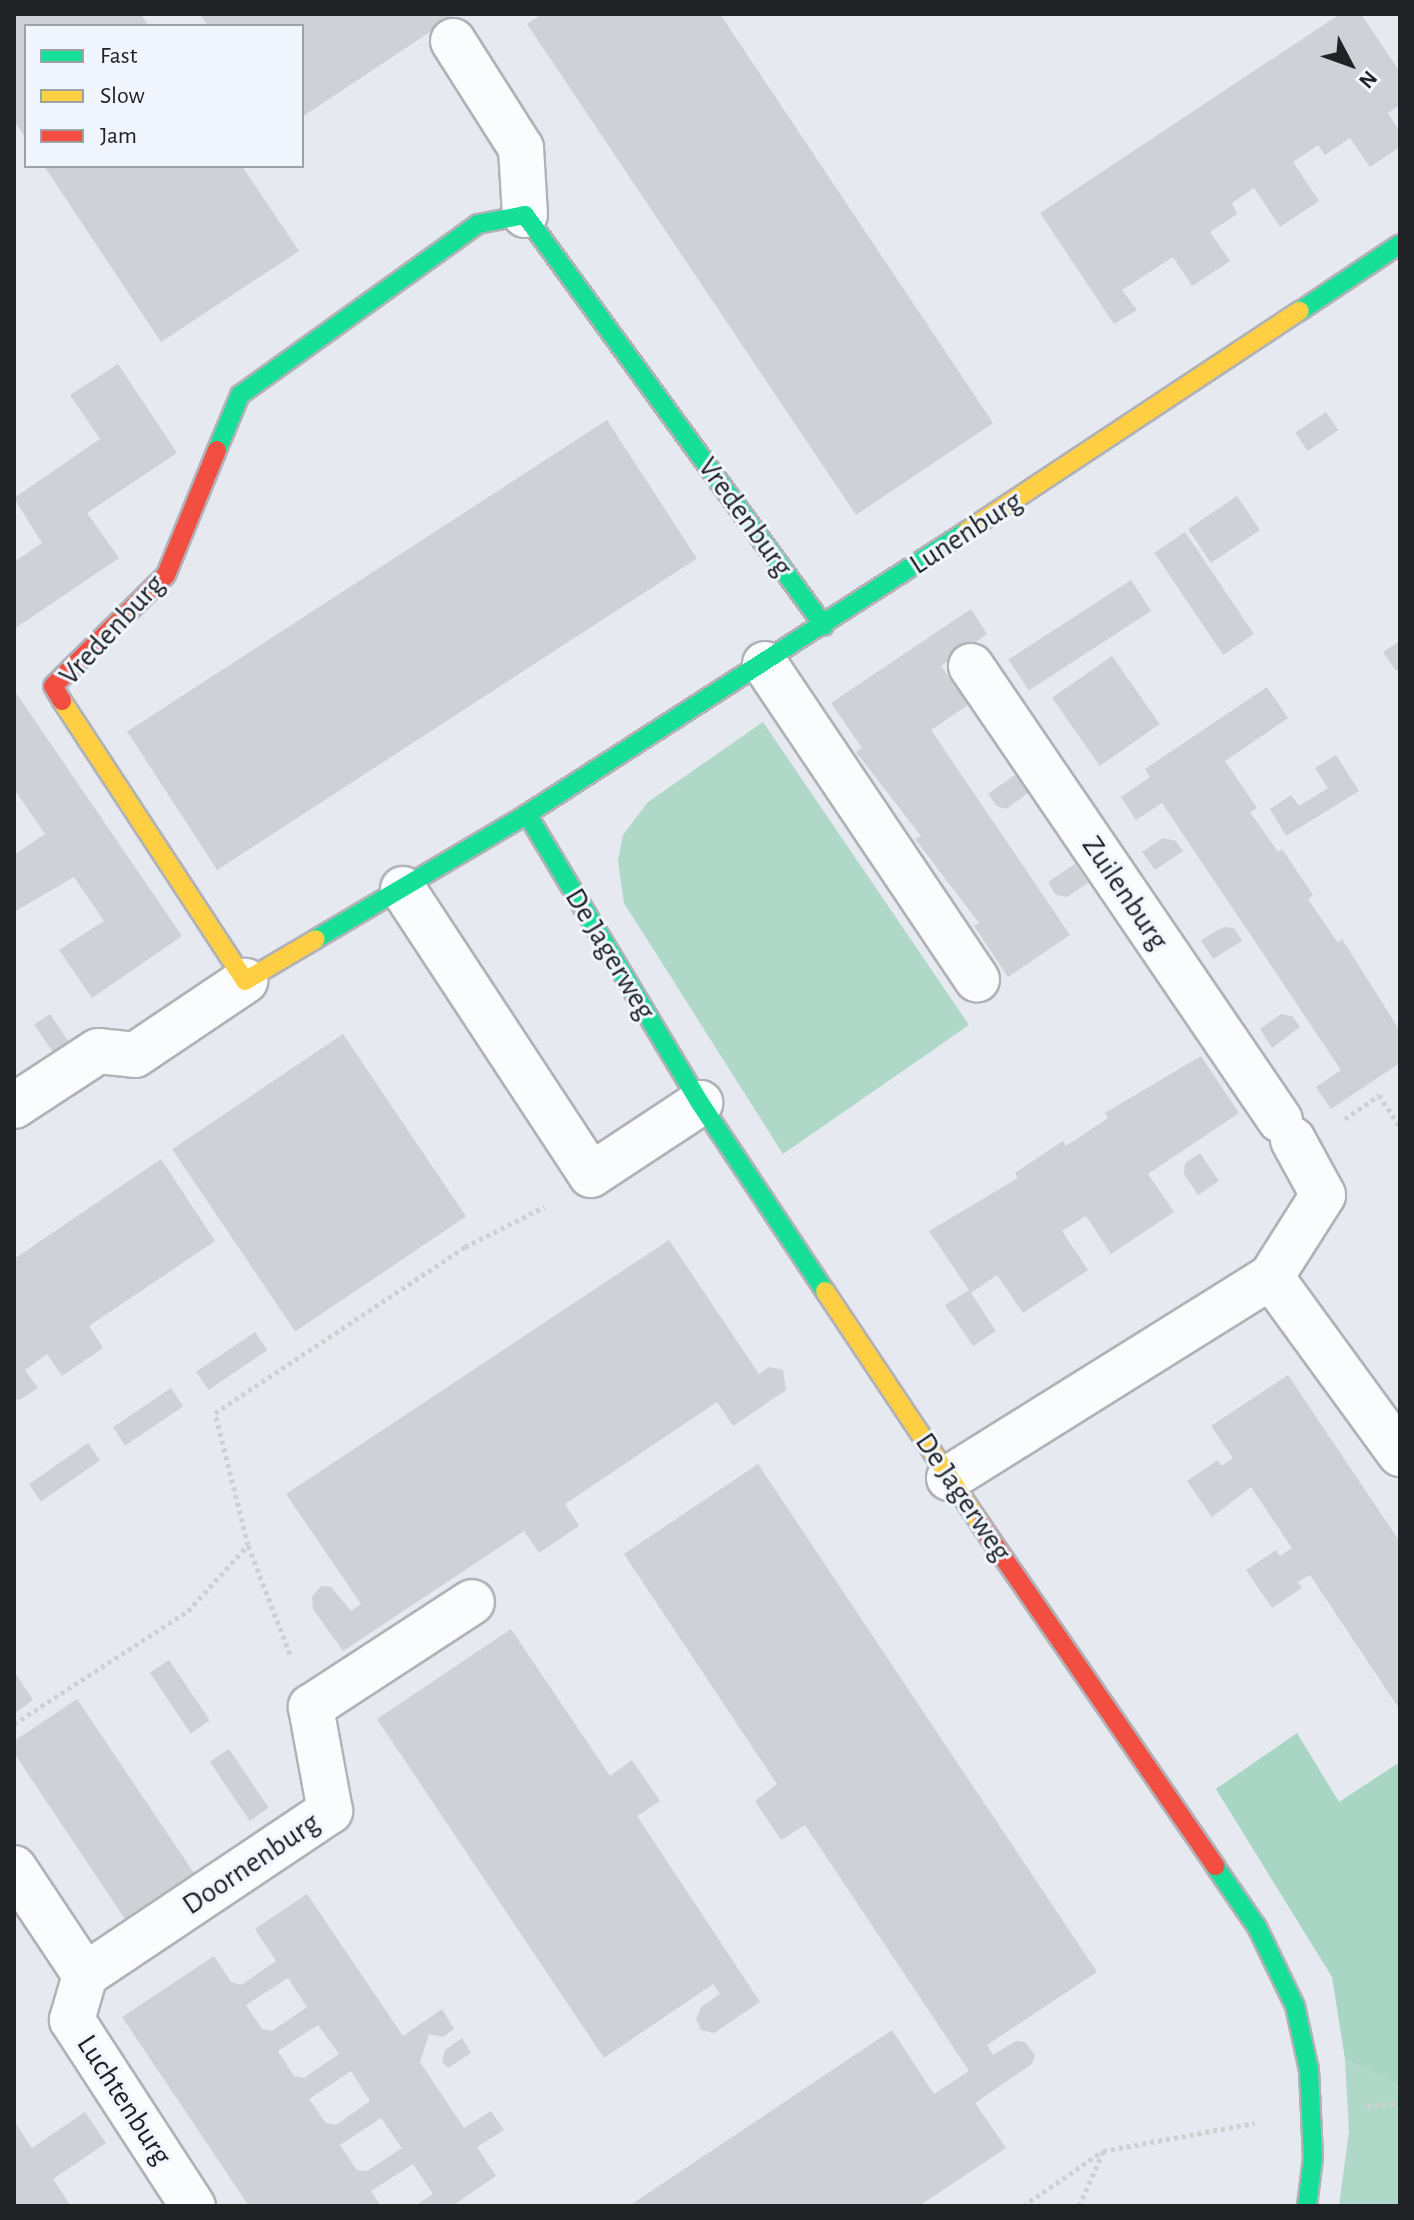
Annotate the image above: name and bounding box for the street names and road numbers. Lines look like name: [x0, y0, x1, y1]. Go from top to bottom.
street label: Vredenburg: [690, 450, 800, 584]
street label: Lunenburg: [903, 483, 1029, 583]
street label: Vredenburg: [52, 567, 172, 693]
street label: Zuilenburg: [1074, 829, 1176, 957]
street label: De Jagerweg: [557, 882, 663, 1026]
street label: De Jagerweg: [907, 1426, 1019, 1568]
street label: Doornenburg: [176, 1805, 326, 1923]
street label: Luchtenburg: [69, 2028, 179, 2172]

